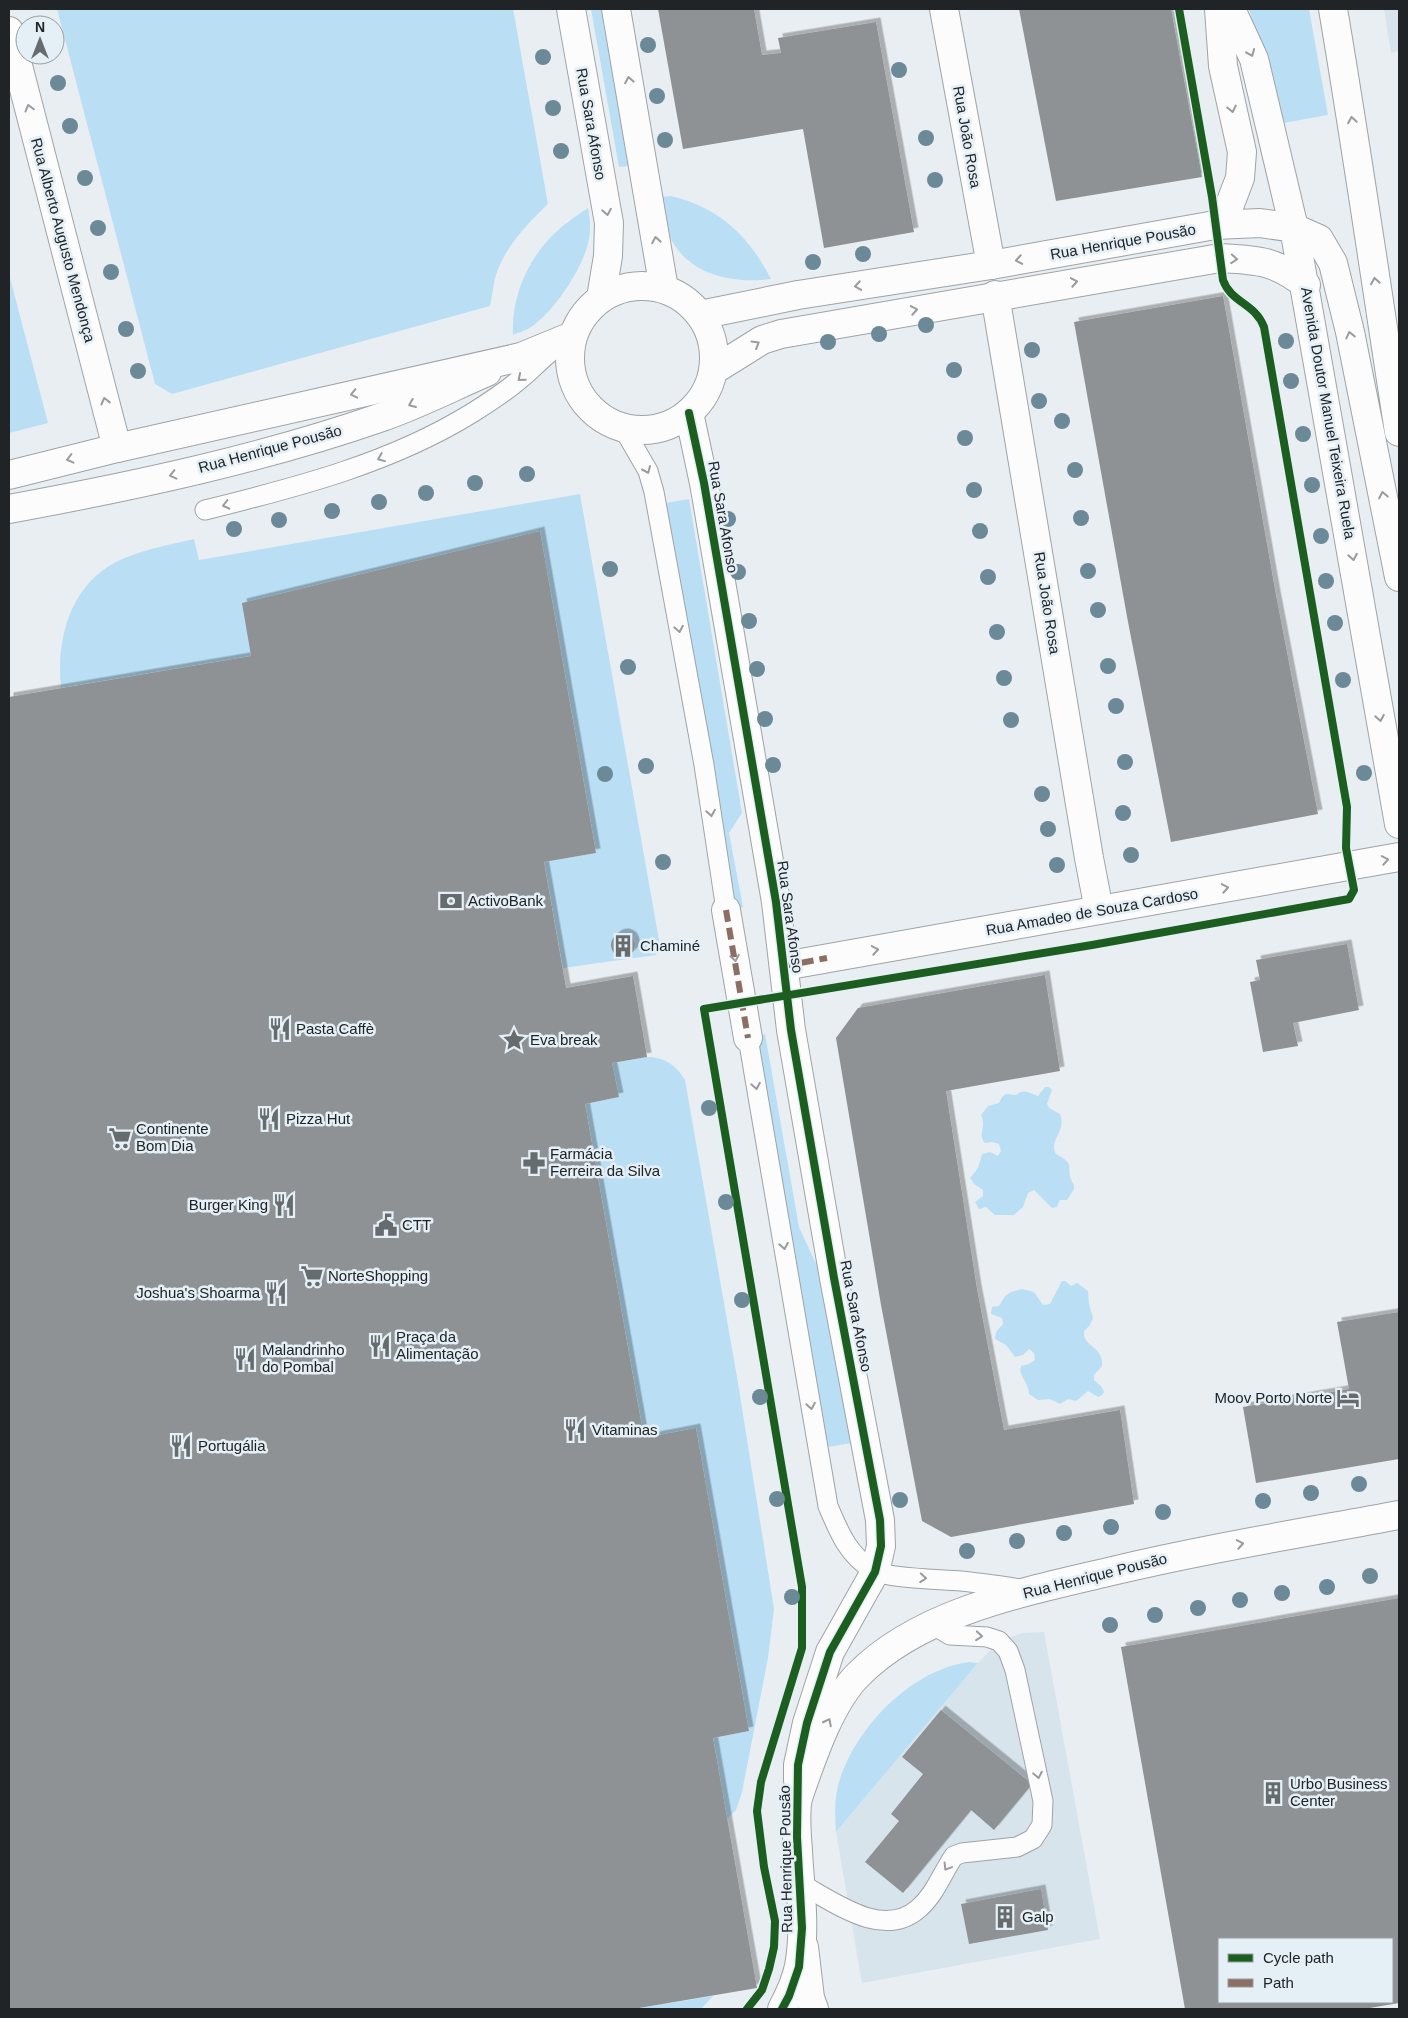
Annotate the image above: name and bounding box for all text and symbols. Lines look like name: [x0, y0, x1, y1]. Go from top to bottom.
north arrow: [15, 15, 65, 65]
text: N: [35, 19, 45, 35]
one-way arrow: [1245, 48, 1255, 57]
street label: Rua Sara Afonso: [573, 67, 610, 181]
one-way arrow: [624, 76, 634, 85]
street label: Rua João Rosa: [950, 85, 985, 190]
one-way arrow: [24, 103, 35, 112]
one-way arrow: [1227, 104, 1237, 113]
one-way arrow: [1347, 115, 1358, 123]
street label: Rua Alberto Augusto Mendonça: [28, 136, 99, 345]
one-way arrow: [602, 207, 612, 216]
street label: Rua Henrique Pousão: [1049, 220, 1197, 263]
one-way arrow: [652, 236, 662, 245]
one-way arrow: [1231, 253, 1239, 264]
one-way arrow: [1014, 255, 1023, 265]
one-way arrow: [1370, 276, 1381, 284]
one-way arrow: [1069, 278, 1078, 288]
one-way arrow: [854, 280, 863, 290]
street label: Avenida Doutor Manuel Teixeira Ruela: [1298, 286, 1359, 541]
one-way arrow: [909, 306, 918, 316]
one-way arrow: [1346, 331, 1356, 340]
one-way arrow: [750, 341, 759, 351]
one-way arrow: [518, 372, 527, 381]
one-way arrow: [349, 388, 358, 399]
one-way arrow: [100, 396, 111, 405]
one-way arrow: [408, 398, 417, 408]
street label: Rua Henrique Pousão: [196, 421, 343, 476]
one-way arrow: [377, 451, 386, 462]
one-way arrow: [66, 454, 75, 464]
street label: Rua Sara Afonso: [705, 460, 742, 574]
one-way arrow: [640, 465, 650, 474]
one-way arrow: [168, 469, 177, 480]
one-way arrow: [1378, 490, 1388, 499]
one-way arrow: [221, 499, 230, 510]
street label: Rua João Rosa: [1031, 551, 1064, 656]
one-way arrow: [1347, 553, 1357, 562]
one-way arrow: [673, 625, 683, 634]
one-way arrow: [1375, 713, 1385, 722]
one-way arrow: [705, 809, 716, 817]
one-way arrow: [1381, 855, 1389, 865]
street label: Rua Sara Afonso: [774, 860, 807, 974]
one-way arrow: [1221, 883, 1229, 894]
street label: Rua Amadeo de Souza Cardoso: [984, 884, 1199, 939]
bank icon: ActivoBank: [438, 888, 464, 914]
place label: ActivoBank: [468, 892, 544, 909]
building icon: Chaminé: [610, 933, 636, 959]
place label: Chaminé: [640, 937, 700, 954]
one-way arrow: [871, 945, 880, 955]
one-way arrow: [729, 954, 739, 963]
restaurant icon: Pasta Caffè: [267, 1016, 293, 1042]
place label: Pasta Caffè: [296, 1020, 374, 1037]
place icon: Eva break: [501, 1027, 527, 1053]
place label: Eva break: [530, 1031, 598, 1048]
one-way arrow: [751, 1081, 761, 1090]
restaurant icon: Pizza Hut: [256, 1106, 282, 1132]
place label: Pizza Hut: [286, 1110, 351, 1127]
place label: Continente Bom Dia: [136, 1120, 209, 1154]
supermarket icon: Continente Bom Dia: [107, 1125, 133, 1151]
place label: Farmácia Ferreira da Silva: [550, 1145, 661, 1179]
pharmacy icon: Farmácia Ferreira da Silva: [521, 1150, 547, 1176]
restaurant icon: Burger King: [271, 1192, 297, 1218]
place label: Burger King: [189, 1196, 268, 1213]
public building icon: CTT: [373, 1212, 399, 1238]
place label: CTT: [402, 1216, 431, 1233]
one-way arrow: [778, 1242, 788, 1250]
street label: Rua Sara Afonso: [837, 1259, 876, 1373]
supermarket icon: NorteShopping: [299, 1263, 325, 1289]
place label: NorteShopping: [328, 1267, 428, 1284]
restaurant icon: Joshua's Shoarma: [263, 1280, 289, 1306]
place label: Joshua's Shoarma: [136, 1284, 261, 1301]
place label: Praça da Alimentação: [396, 1328, 479, 1362]
restaurant icon: Praça da Alimentação: [367, 1333, 393, 1359]
place label: Malandrinho do Pombal: [262, 1341, 345, 1375]
restaurant icon: Malandrinho do Pombal: [232, 1346, 258, 1372]
hotel icon: Moov Porto Norte: [1335, 1385, 1361, 1411]
place label: Moov Porto Norte: [1214, 1389, 1332, 1406]
one-way arrow: [806, 1402, 816, 1411]
restaurant icon: Vitaminas: [562, 1417, 588, 1443]
place label: Vitaminas: [592, 1421, 658, 1438]
restaurant icon: Portugália: [168, 1433, 194, 1459]
place label: Portugália: [198, 1437, 266, 1454]
one-way arrow: [1235, 1539, 1244, 1549]
street label: Rua Henrique Pousão: [1021, 1549, 1169, 1602]
one-way arrow: [919, 1573, 927, 1584]
one-way arrow: [975, 1630, 983, 1641]
one-way arrow: [822, 1718, 832, 1727]
one-way arrow: [1032, 1771, 1043, 1779]
place label: Urbo Business Center: [1290, 1775, 1388, 1809]
building icon: Urbo Business Center: [1260, 1780, 1286, 1806]
street label: Rua Henrique Pousão: [776, 1785, 795, 1933]
one-way arrow: [943, 1862, 953, 1871]
building icon: Galp: [992, 1904, 1018, 1930]
place label: Galp: [1022, 1908, 1054, 1925]
legend: [1218, 1938, 1393, 2003]
text: Cycle path: [1263, 1949, 1334, 1966]
text: Path: [1263, 1974, 1294, 1991]

